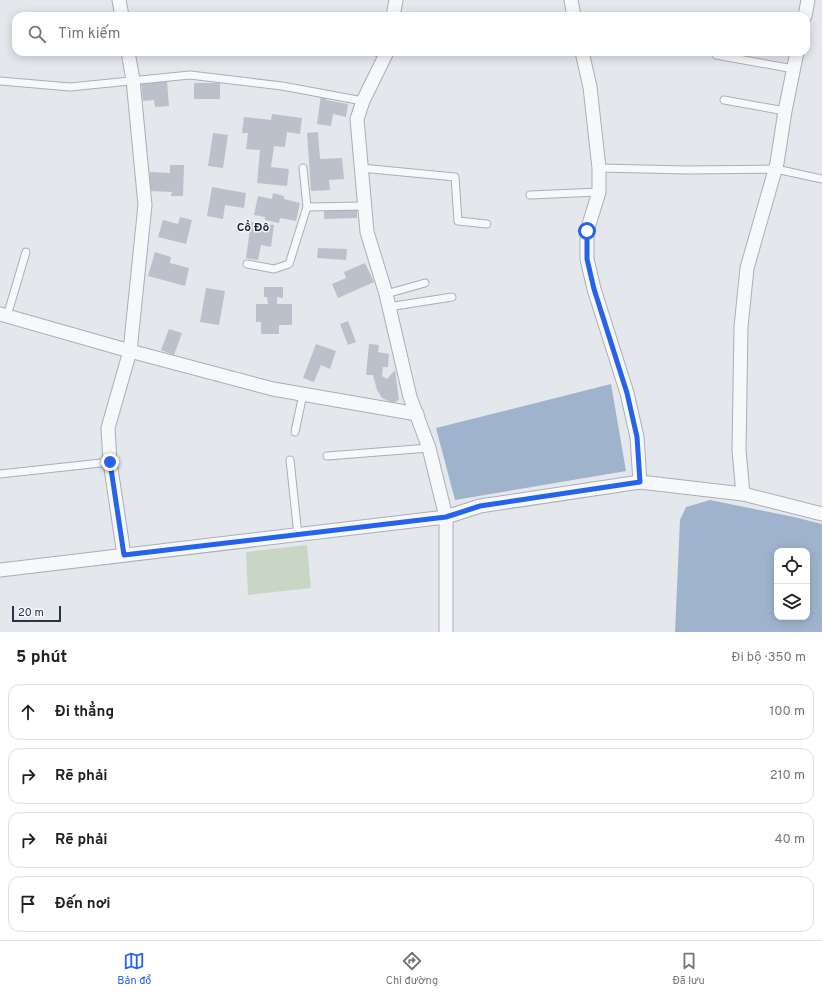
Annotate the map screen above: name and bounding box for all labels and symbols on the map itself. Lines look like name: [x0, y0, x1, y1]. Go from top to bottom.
district label: Cổ Đô: [237, 220, 270, 236]
route start: [578, 222, 596, 240]
route end: [101, 453, 119, 471]
scale bar: [12, 604, 61, 623]

